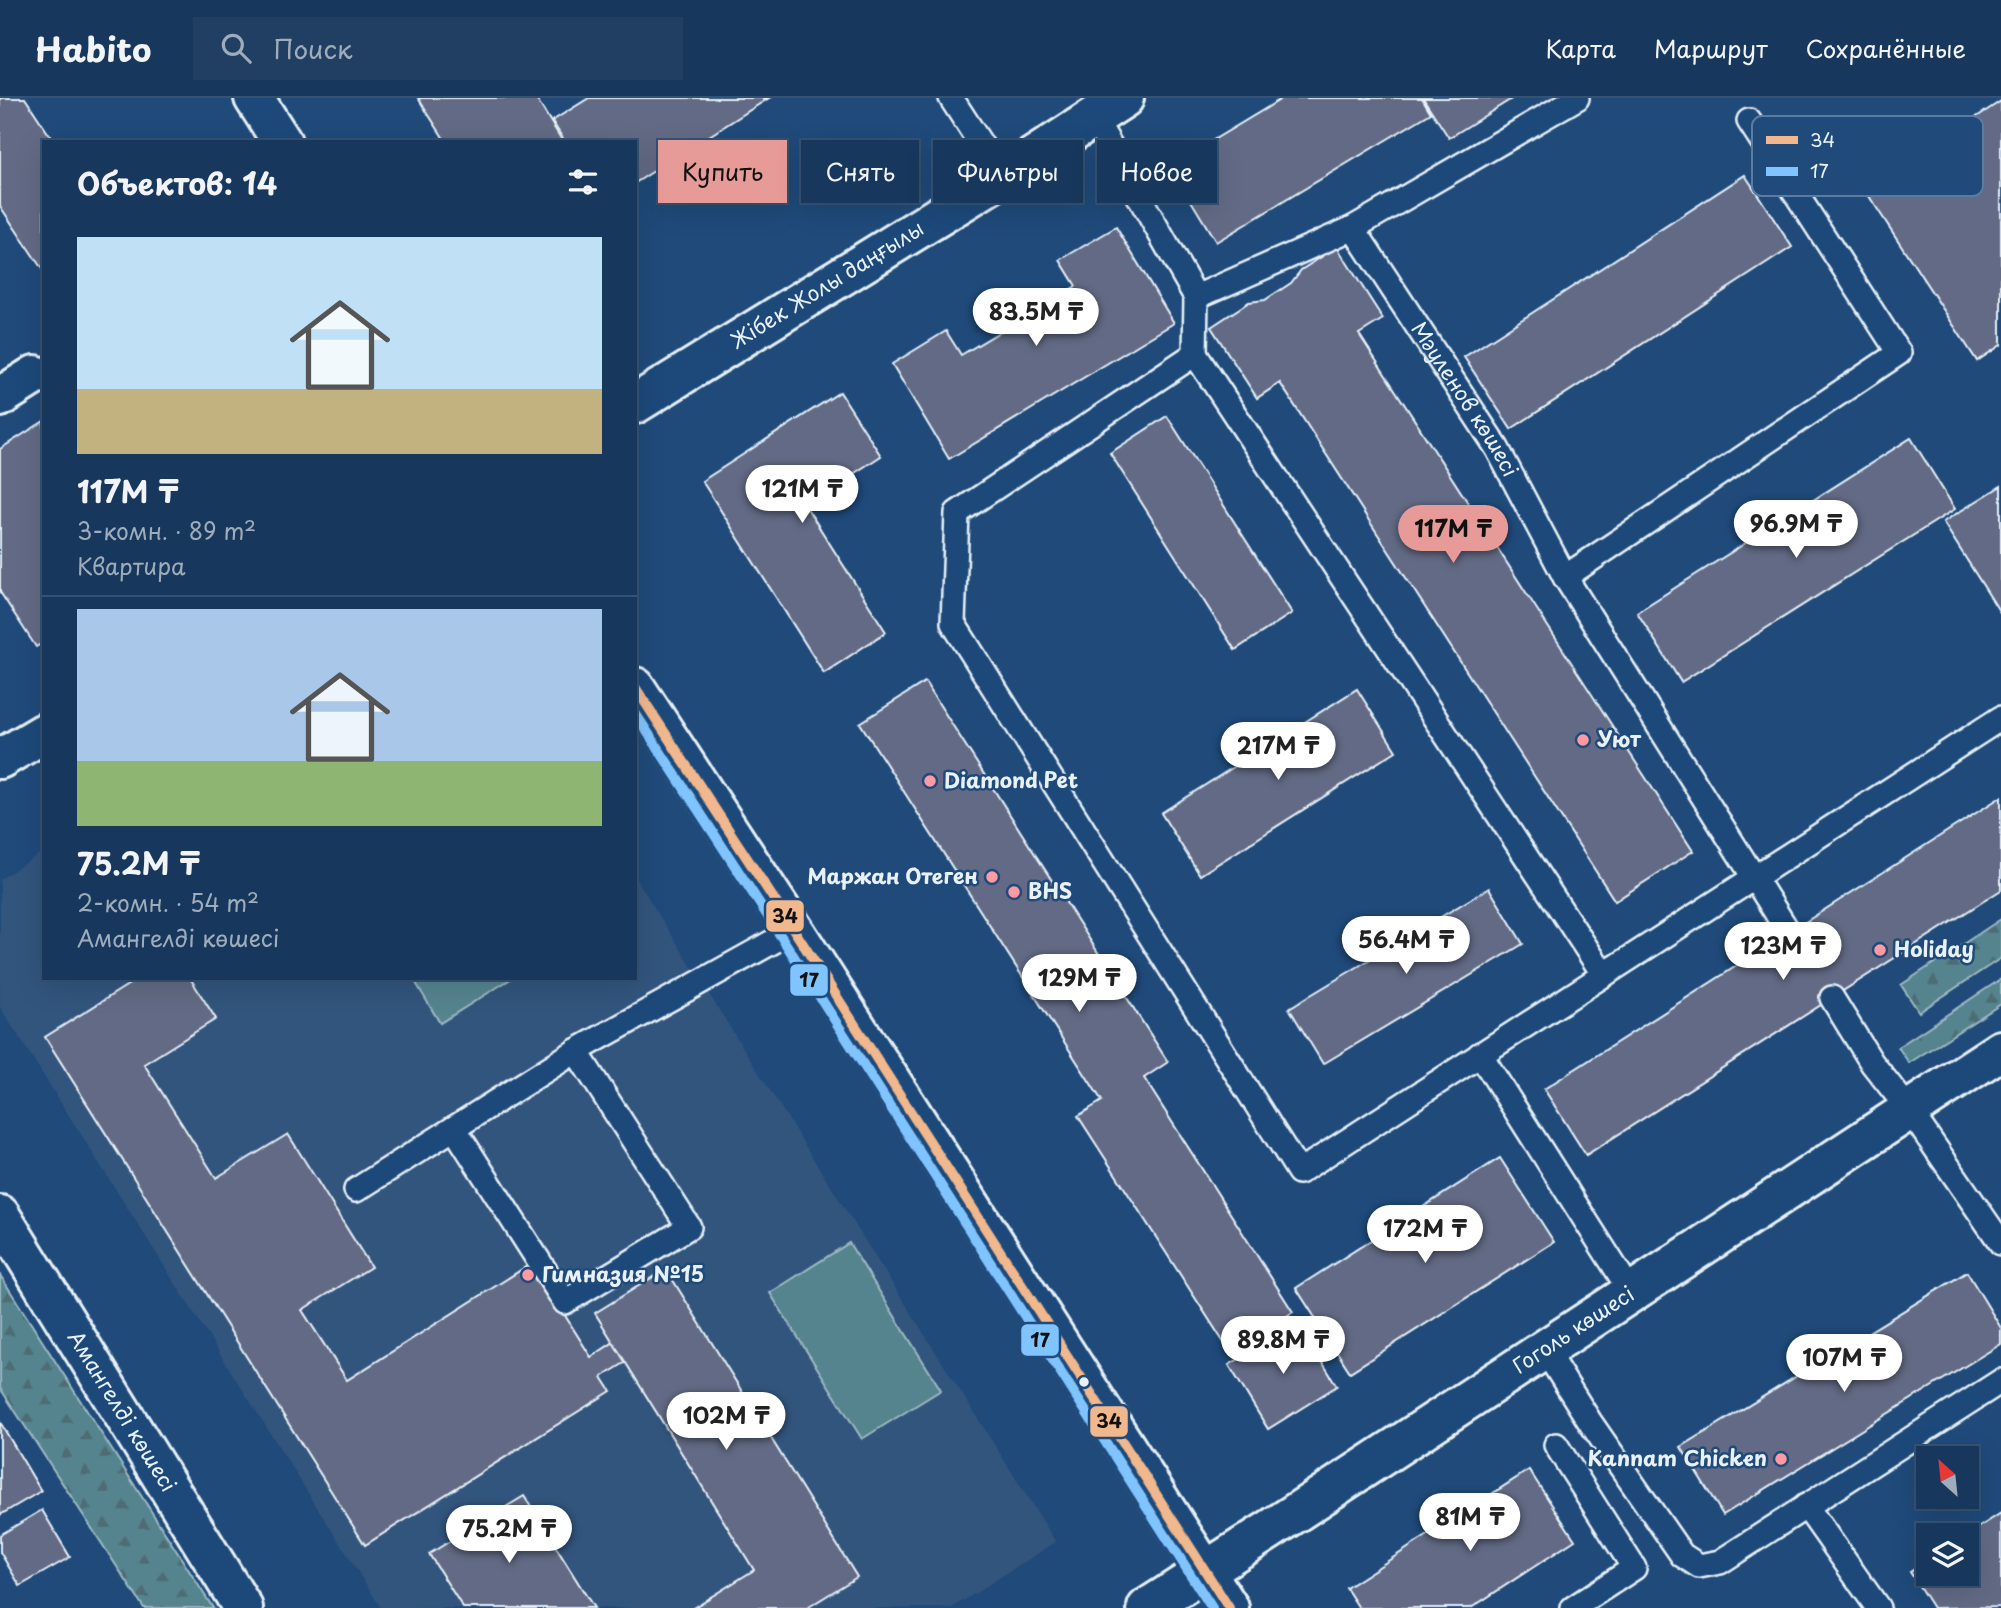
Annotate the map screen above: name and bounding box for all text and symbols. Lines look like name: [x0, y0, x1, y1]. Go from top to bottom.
search box: [193, 17, 683, 80]
text: Habito: [35, 23, 151, 73]
icon: search: [217, 29, 255, 67]
text: Поиск: [273, 29, 352, 68]
text: Карта: [1545, 30, 1616, 66]
text: Маршрут: [1654, 30, 1768, 66]
text: Сохранённые: [1806, 30, 1966, 66]
legend: [1752, 116, 1983, 196]
text: 34: [1810, 125, 1835, 153]
chip: Купить: [658, 140, 787, 203]
chip: Снять: [801, 140, 919, 203]
chip: Фильтры: [933, 140, 1083, 203]
chip: Новое: [1097, 140, 1217, 203]
text: 17: [1810, 156, 1829, 184]
text: Объектов: 14: [77, 160, 277, 205]
icon: filters: [564, 163, 602, 201]
street label: Жібек Жолы даңғылы: [723, 211, 929, 356]
icon: home: [277, 282, 403, 408]
pin: 83.5M ₸: [971, 288, 1101, 348]
text: 83.5M ₸: [989, 293, 1083, 328]
street label: Мәуленов көшесі: [1404, 315, 1527, 482]
pin: 121M ₸: [745, 466, 859, 525]
text: 117M ₸: [77, 468, 178, 513]
text: 121M ₸: [761, 470, 843, 505]
pin: 96.9M ₸: [1731, 500, 1861, 560]
pin: 117M ₸: [1396, 505, 1510, 565]
text: 96.9M ₸: [1750, 505, 1842, 540]
text: 117M ₸: [1414, 510, 1492, 545]
text: 3-комн. · 89 m²: [77, 513, 256, 548]
text: Квартира: [77, 548, 185, 583]
icon: home: [277, 654, 403, 780]
pin: 217M ₸: [1221, 722, 1335, 782]
place label: Уют: [1597, 722, 1642, 754]
text: 217M ₸: [1237, 727, 1319, 762]
marker: Уют: [1575, 732, 1591, 748]
place label: Diamond Pet: [944, 763, 1078, 795]
marker: Diamond Pet: [922, 773, 938, 789]
text: 75.2M ₸: [77, 840, 200, 885]
place label: Маржан Отеген: [808, 859, 978, 891]
marker: Маржан Отеген: [984, 869, 1000, 885]
place label: BHS: [1028, 874, 1072, 906]
marker: BHS: [1006, 884, 1022, 900]
text: 2-комн. · 54 m²: [77, 885, 259, 920]
line badge: 34: [765, 899, 805, 933]
text: 34: [772, 901, 798, 929]
pin: 56.4M ₸: [1341, 916, 1471, 976]
text: Амангелді көшесі: [77, 920, 279, 955]
text: 56.4M ₸: [1358, 921, 1454, 956]
pin: 123M ₸: [1726, 922, 1840, 982]
text: 123M ₸: [1740, 927, 1826, 962]
place label: Holiday: [1894, 932, 1974, 964]
marker: Holiday: [1872, 942, 1888, 958]
pin: 129M ₸: [1022, 954, 1136, 1014]
text: 129M ₸: [1038, 959, 1120, 994]
line badge: 17: [789, 963, 829, 997]
text: 17: [799, 965, 819, 993]
pin: 172M ₸: [1368, 1206, 1482, 1265]
text: 172M ₸: [1383, 1210, 1467, 1245]
place label: Гимназия №15: [542, 1257, 704, 1289]
marker: Гимназия №15: [520, 1267, 536, 1283]
street label: Гоголь көшесі: [1505, 1277, 1640, 1381]
pin: 89.8M ₸: [1218, 1316, 1348, 1376]
text: 89.8M ₸: [1237, 1321, 1329, 1356]
street label: Амангелді көшесі: [61, 1323, 185, 1497]
line badge: 17: [1020, 1323, 1060, 1357]
text: 17: [1030, 1325, 1050, 1353]
pin: 107M ₸: [1787, 1334, 1901, 1394]
text: 107M ₸: [1802, 1339, 1886, 1374]
unlabelled marker: [1077, 1375, 1091, 1389]
pin: 102M ₸: [669, 1392, 783, 1452]
text: 102M ₸: [682, 1397, 770, 1432]
line badge: 34: [1089, 1405, 1129, 1438]
text: 34: [1096, 1406, 1122, 1434]
place label: Kannam Chicken: [1587, 1441, 1767, 1473]
north arrow: [1916, 1446, 1979, 1508]
map controls: [1916, 1446, 1979, 1586]
marker: Kannam Chicken: [1773, 1451, 1789, 1467]
pin: 81M ₸: [1421, 1494, 1519, 1553]
text: 81M ₸: [1435, 1498, 1505, 1533]
pin: 75.2M ₸: [444, 1506, 574, 1565]
text: 75.2M ₸: [462, 1510, 556, 1545]
button: layers: [1916, 1523, 1979, 1586]

